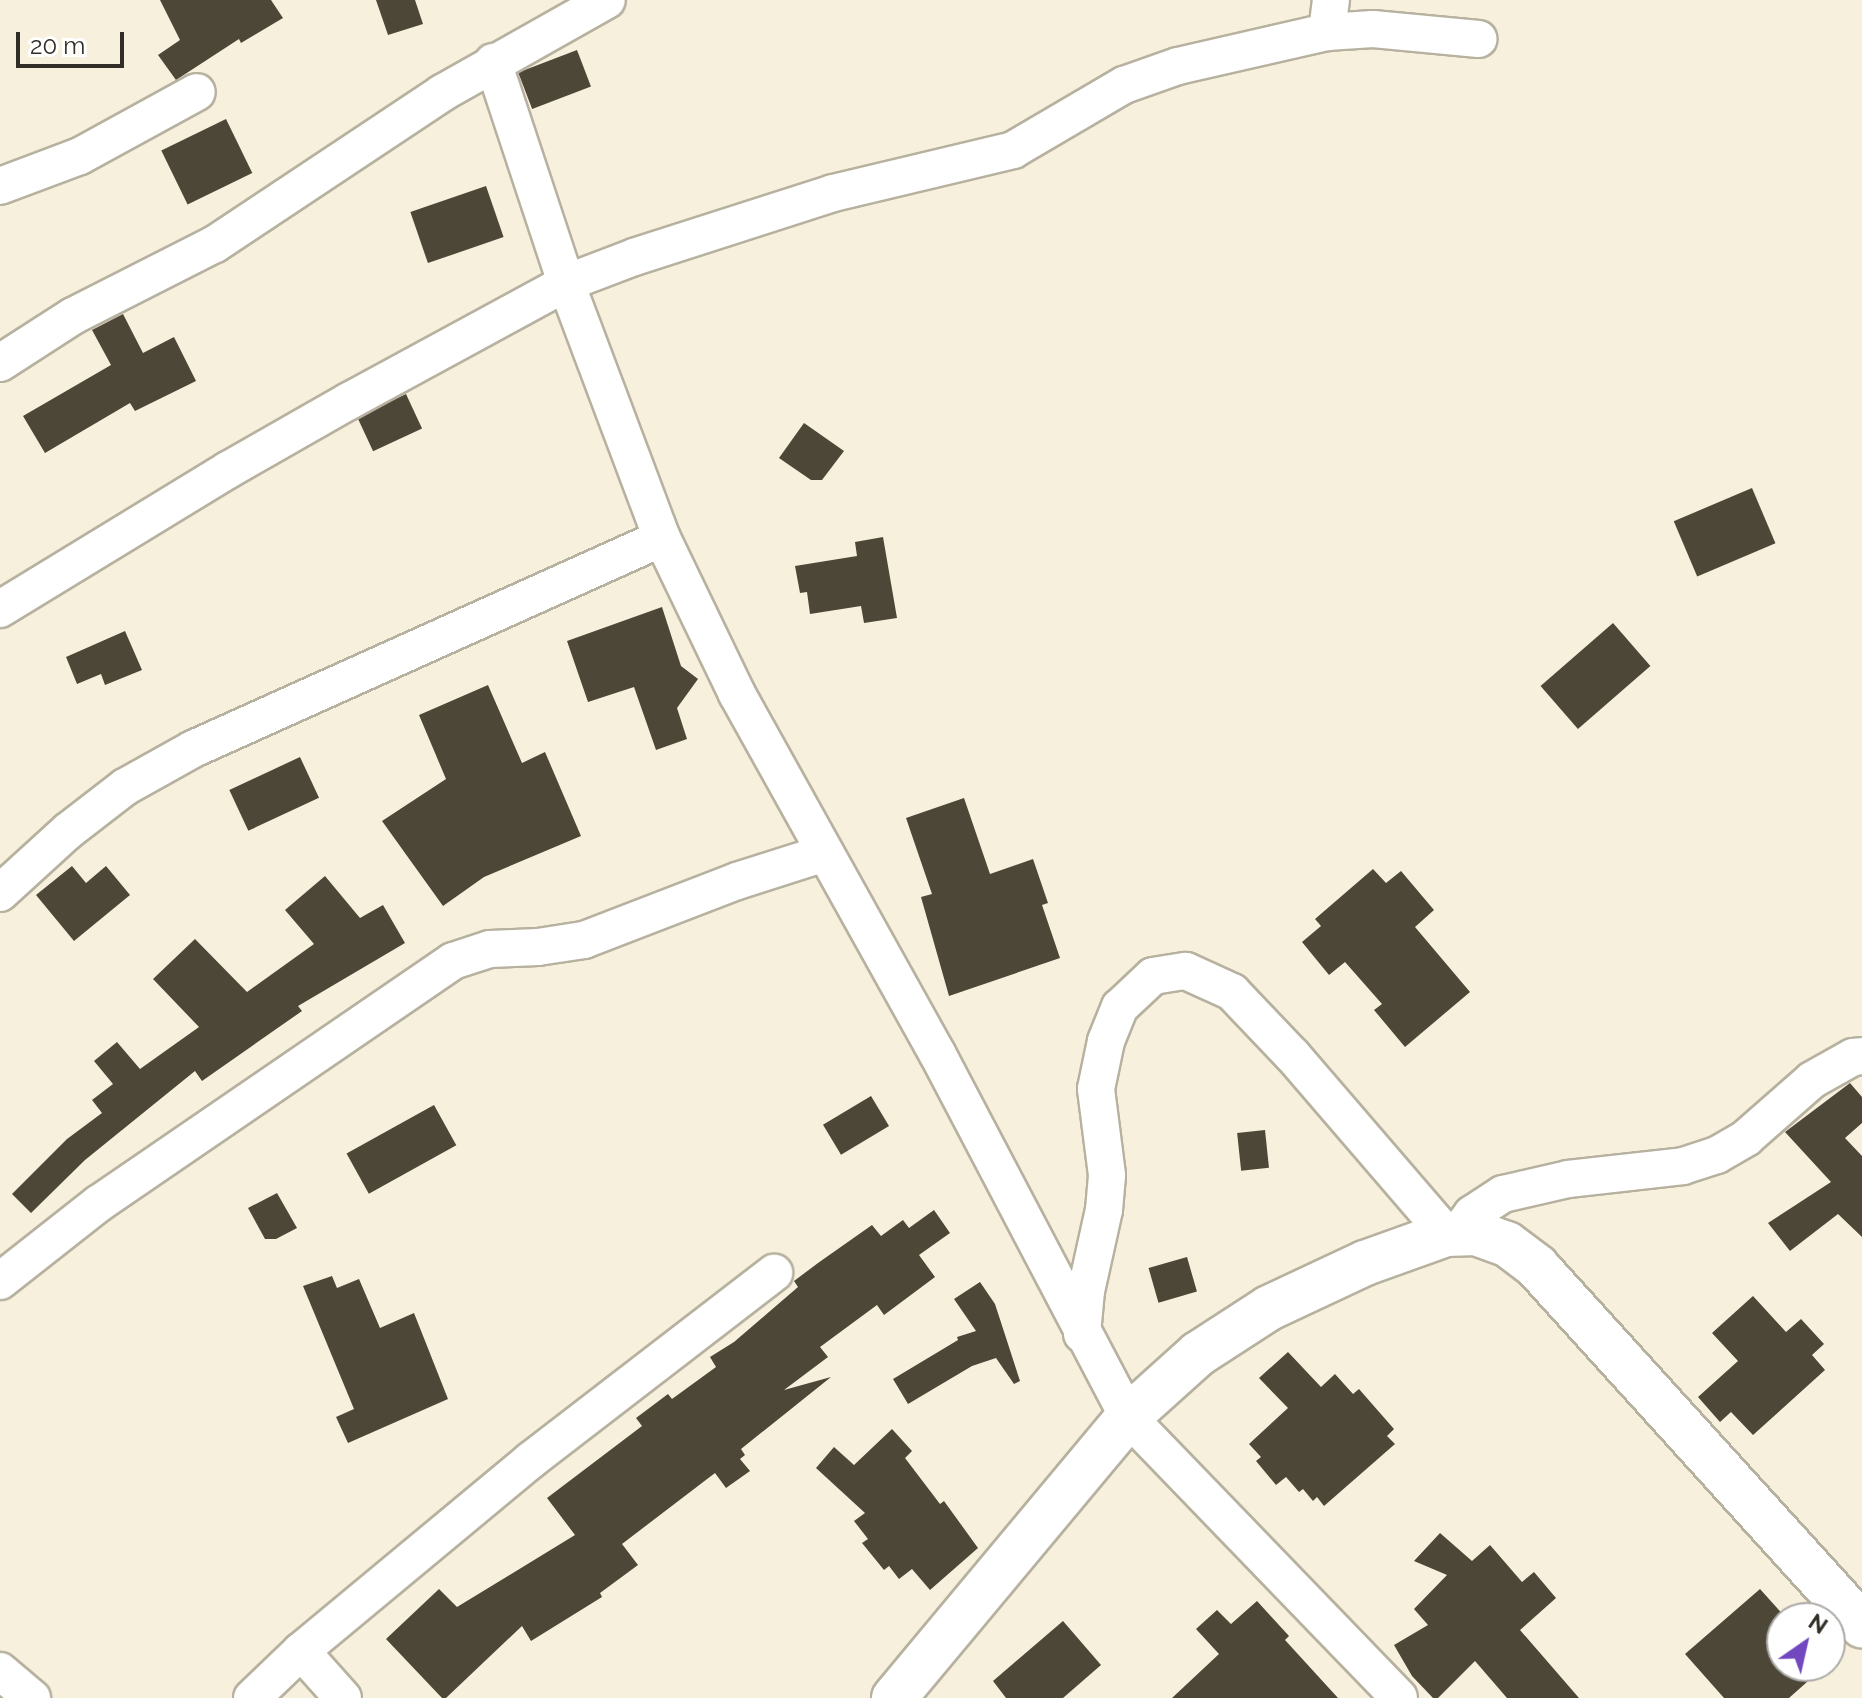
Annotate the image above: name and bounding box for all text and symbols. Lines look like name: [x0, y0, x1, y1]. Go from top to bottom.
scale bar: [20, 16, 128, 66]
text: 20 m: [30, 31, 85, 60]
north arrow: [1766, 1602, 1846, 1682]
text: N: [1804, 1608, 1833, 1639]

